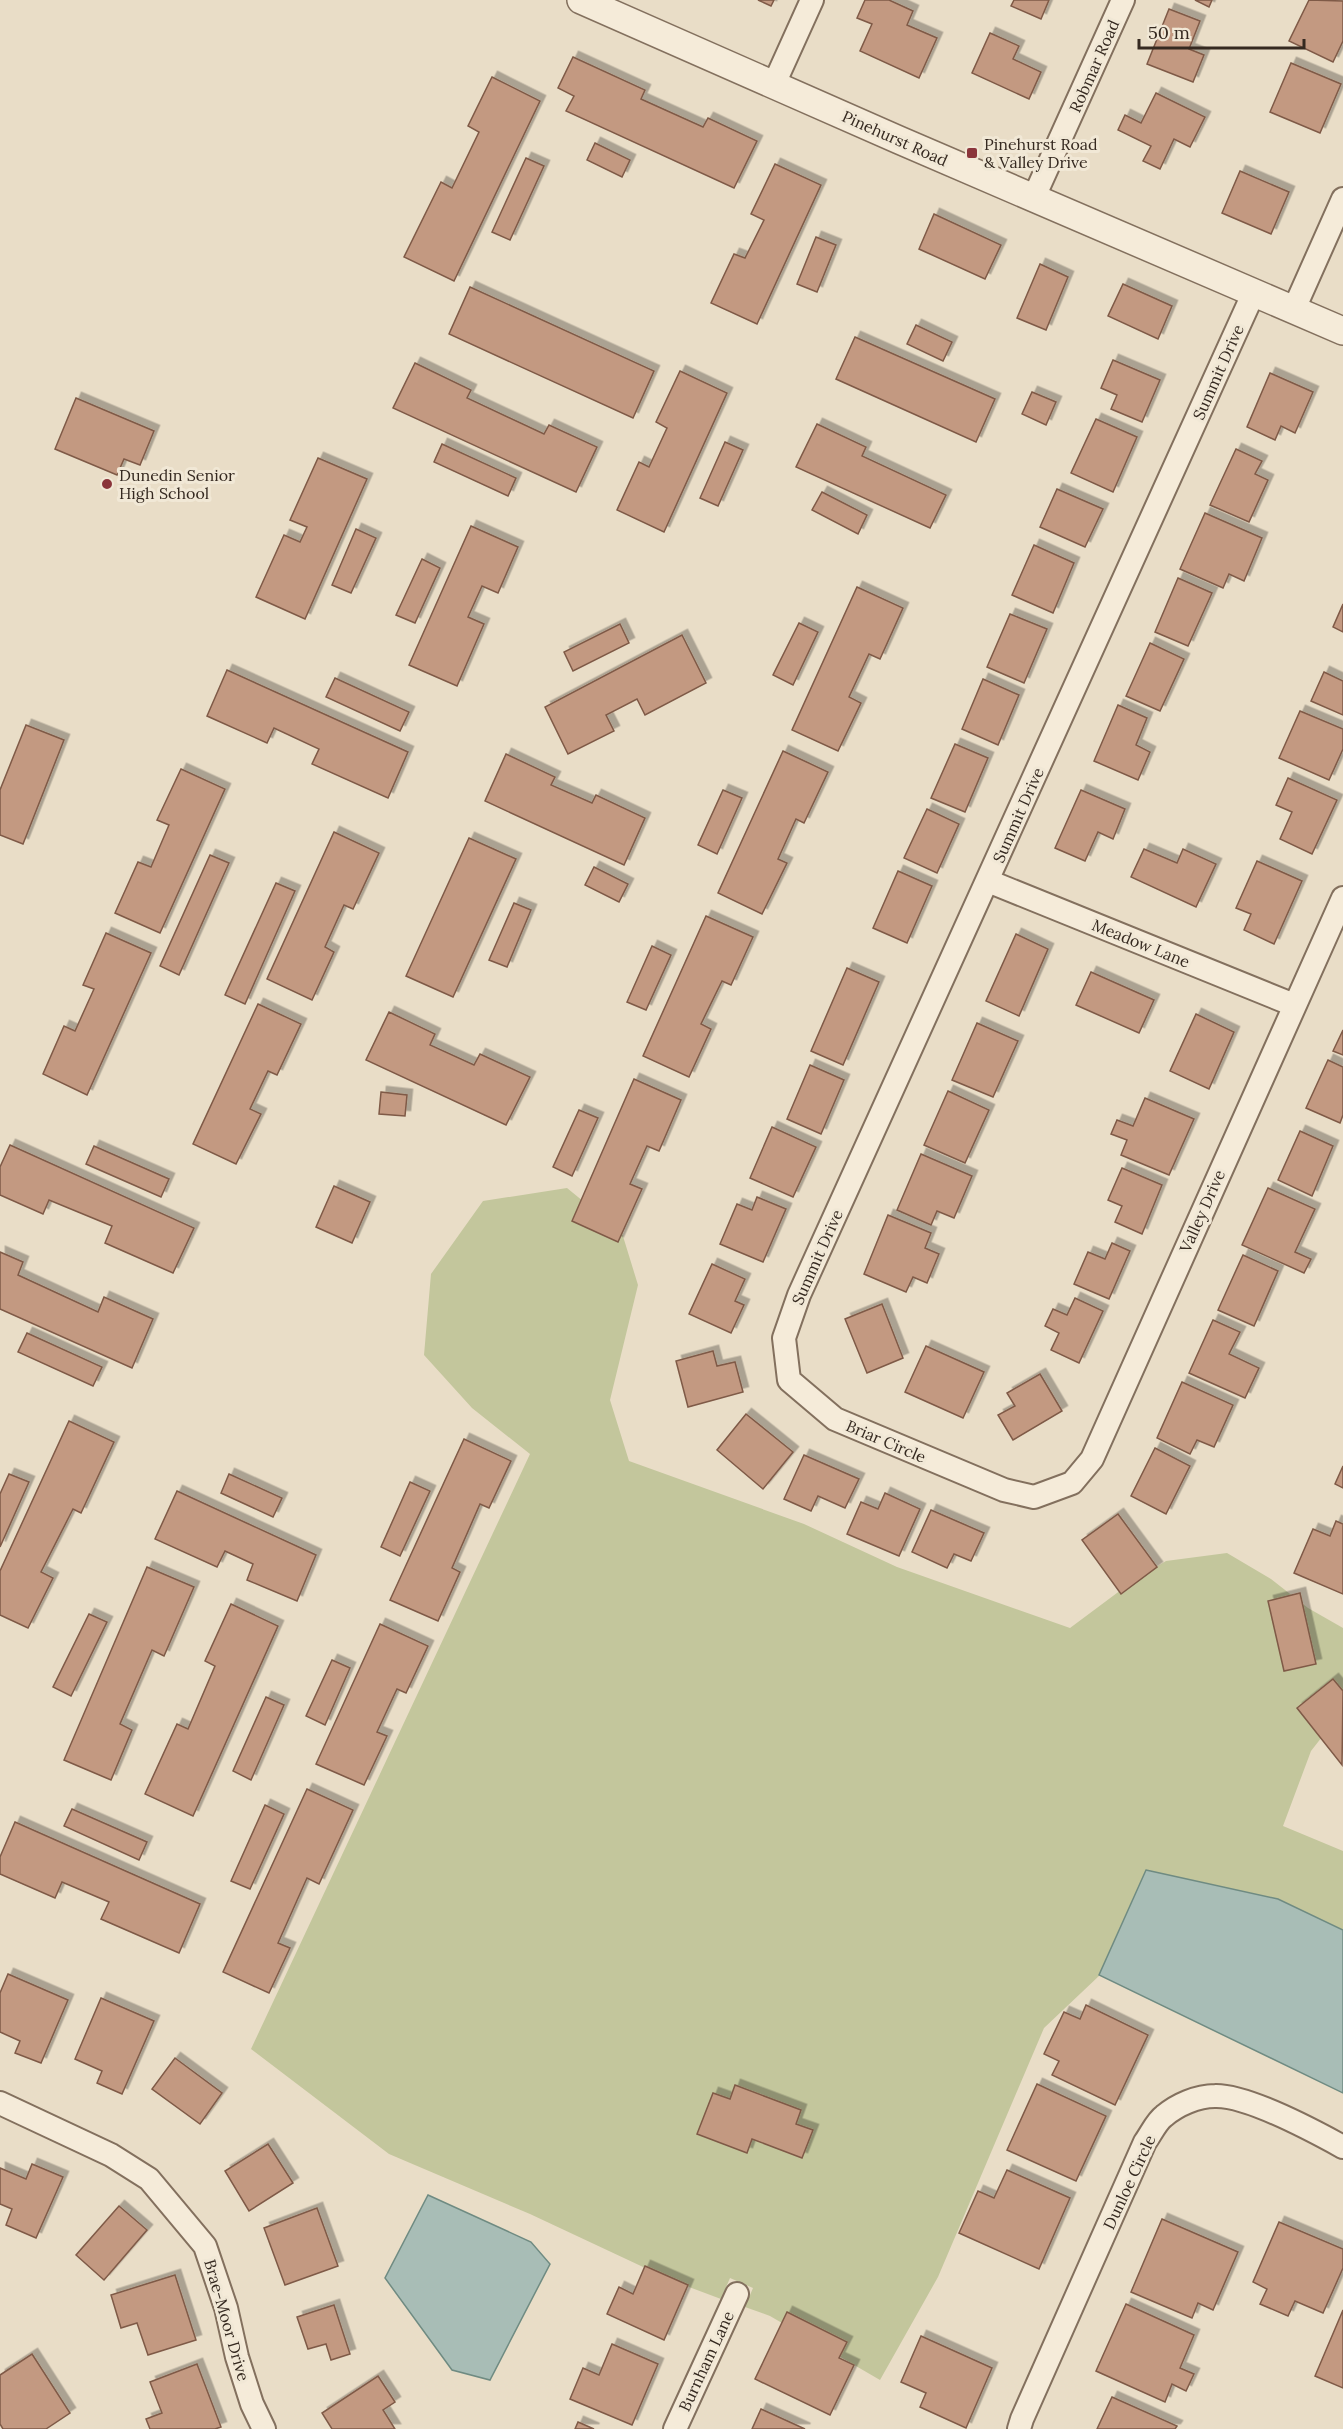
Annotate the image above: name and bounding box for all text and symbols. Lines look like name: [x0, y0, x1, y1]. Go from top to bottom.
scale bar: [1139, 12, 1304, 50]
street label: Robmar Road: [1065, 16, 1124, 115]
text: 50 m: [1148, 21, 1190, 44]
street label: Pinehurst Road: [839, 106, 951, 170]
place label: Pinehurst Road & Valley Drive: [984, 134, 1098, 172]
marker: Pinehurst Road & Valley Drive: [965, 146, 979, 160]
street label: Summit Drive: [1188, 321, 1248, 423]
place label: Dunedin Senior High School: [119, 465, 235, 503]
marker: Dunedin Senior High School: [100, 477, 114, 491]
street label: Summit Drive: [988, 764, 1048, 866]
street label: Meadow Lane: [1089, 914, 1193, 972]
street label: Valley Drive: [1175, 1166, 1229, 1256]
street label: Summit Drive: [787, 1206, 847, 1308]
street label: Briar Circle: [843, 1415, 929, 1467]
street label: Dunloe Circle: [1098, 2131, 1160, 2232]
street label: Brae-Moor Drive: [200, 2257, 254, 2383]
street label: Burnham Lane: [674, 2307, 738, 2414]

